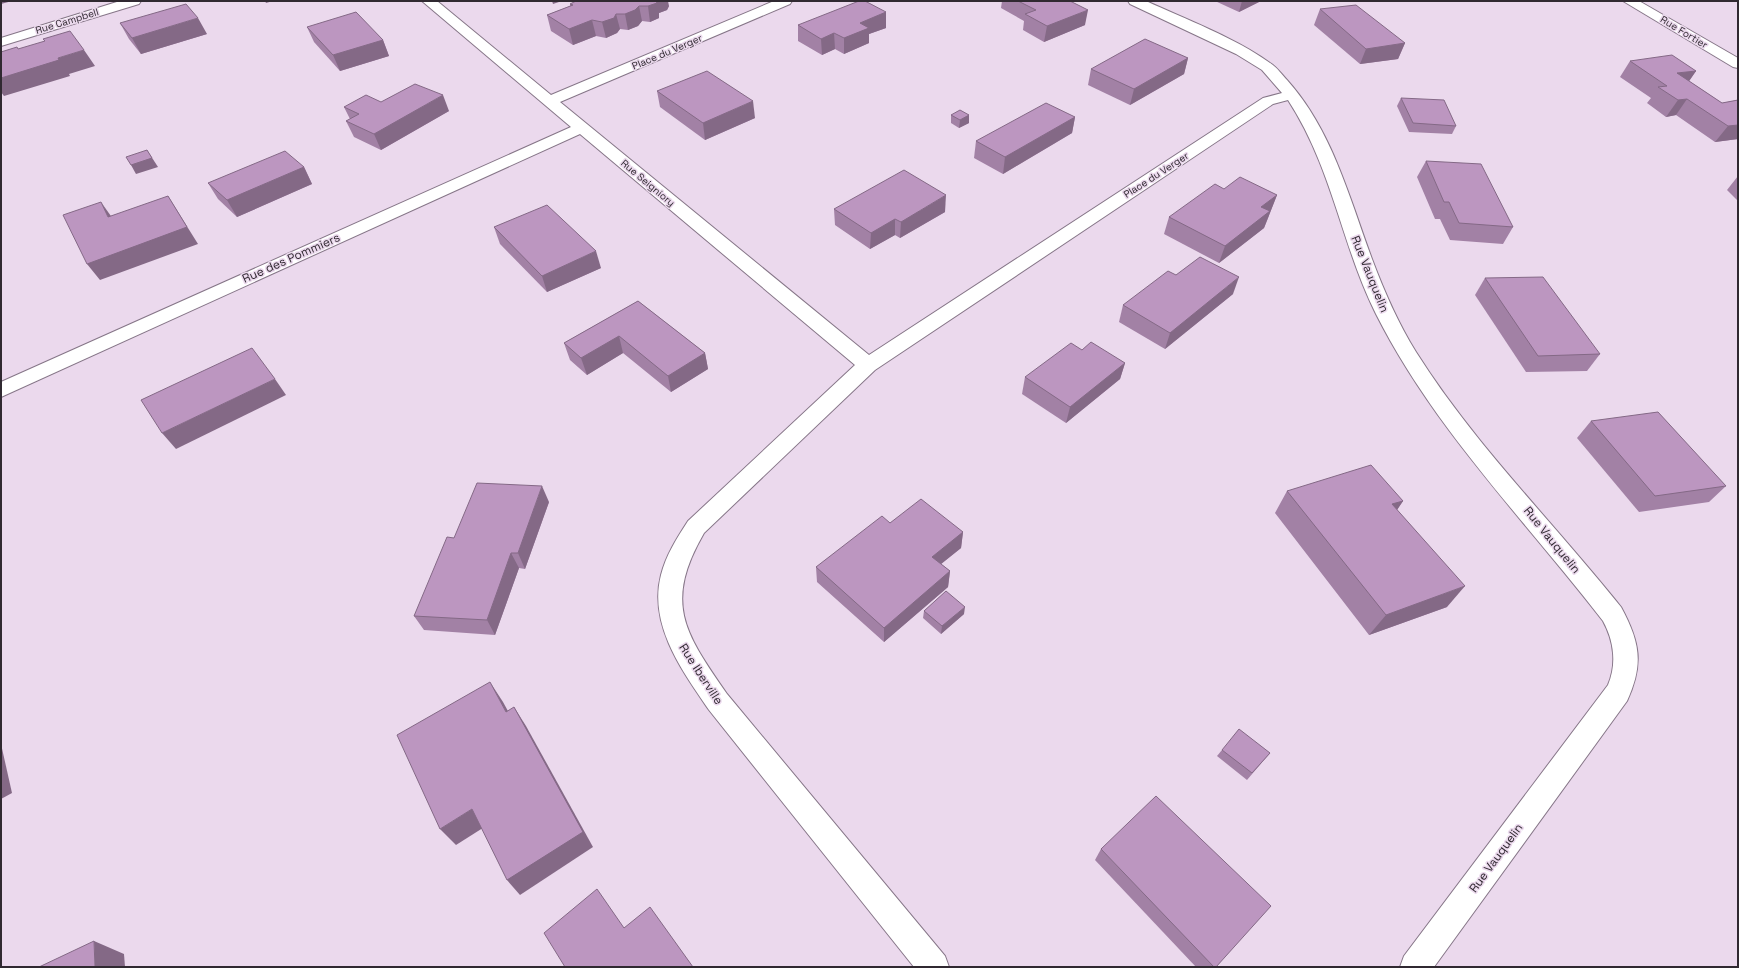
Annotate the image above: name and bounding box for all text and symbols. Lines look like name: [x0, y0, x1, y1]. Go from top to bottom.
street label: Rue Campbell: [34, 5, 100, 37]
street label: Rue Fortier: [1658, 13, 1710, 51]
street label: Place du Verger: [630, 31, 704, 73]
street label: Place du Verger: [1121, 149, 1191, 201]
street label: Rue Seigniory: [618, 157, 678, 209]
street label: Rue des Pommiers: [240, 229, 342, 287]
street label: Rue Vauquelin: [1347, 233, 1393, 315]
street label: Rue Vauquelin: [1520, 503, 1584, 577]
street label: Rue Iberville: [675, 640, 727, 708]
street label: Rue Vauquelin: [1466, 820, 1526, 896]

